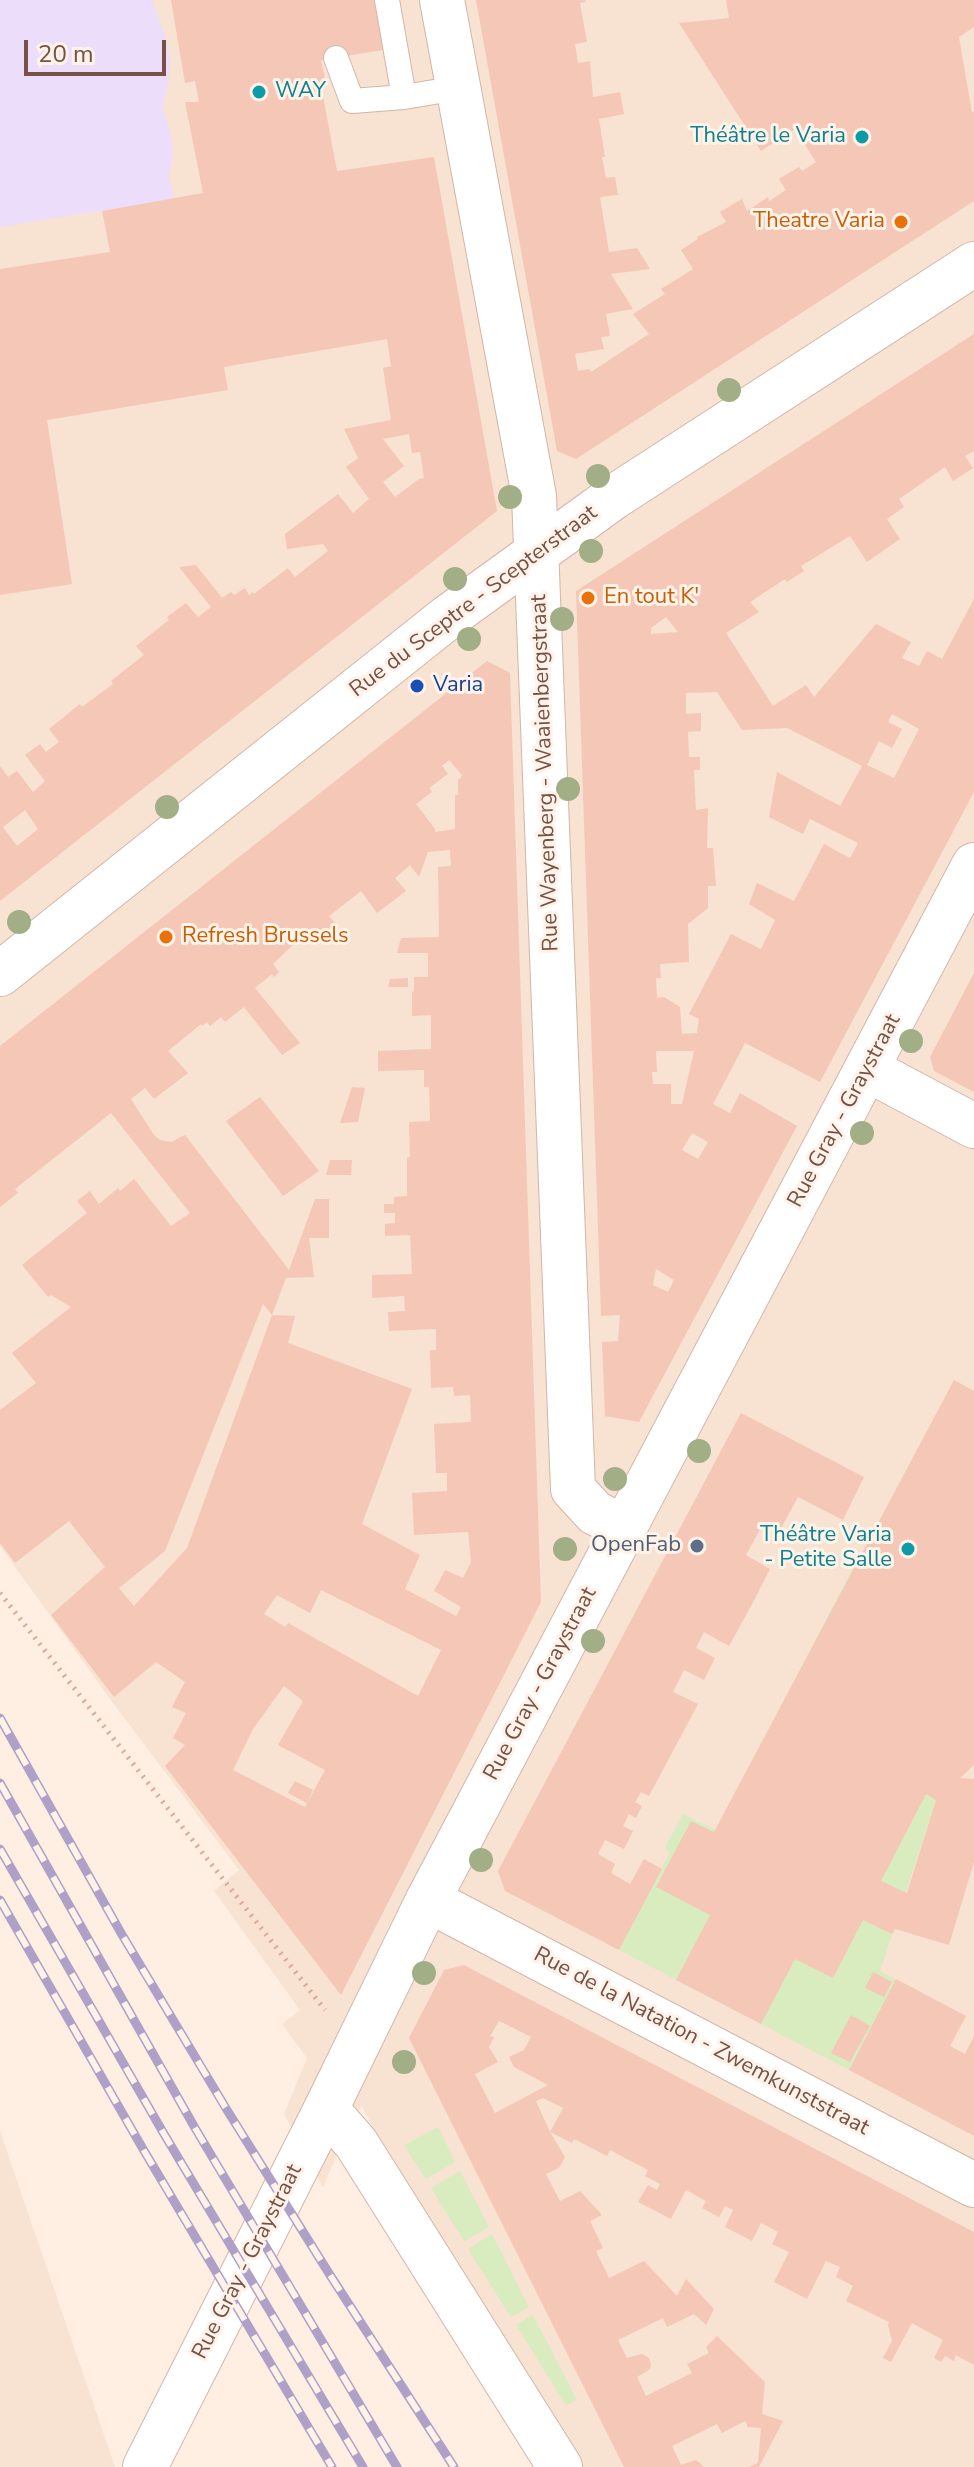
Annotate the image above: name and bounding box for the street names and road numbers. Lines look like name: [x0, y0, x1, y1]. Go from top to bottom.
street label: Rue du Sceptre - Scepterstraat: [345, 500, 603, 704]
street label: Rue Wayenberg - Waaienbergstraat: [527, 594, 565, 952]
street label: Rue Gray - Graystraat: [783, 1010, 907, 1212]
street label: Rue Gray - Graystraat: [479, 1583, 603, 1785]
street label: Rue de la Natation - Zwemkunststraat: [529, 1942, 873, 2142]
street label: Rue Gray - Graystraat: [187, 2160, 309, 2364]

